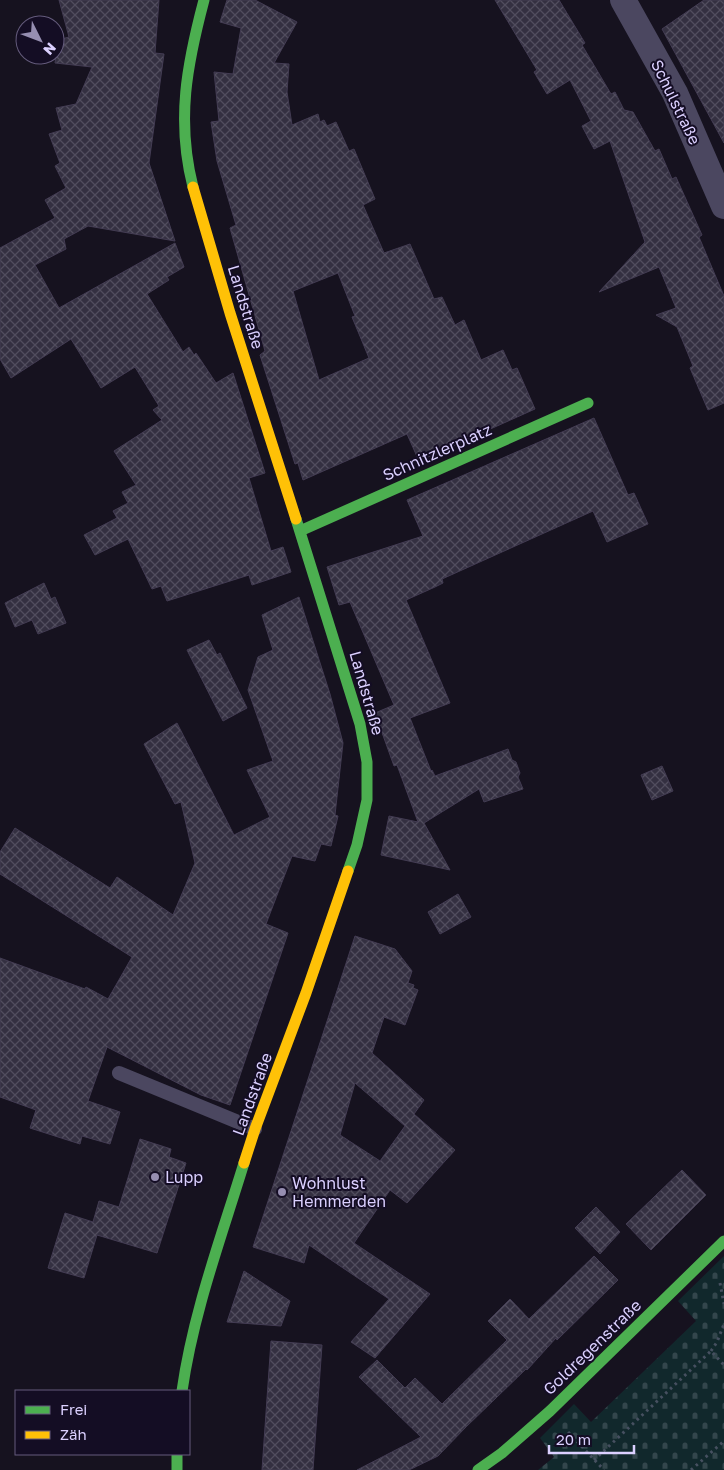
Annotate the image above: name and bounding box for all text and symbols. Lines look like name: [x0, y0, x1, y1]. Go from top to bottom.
north arrow: [15, 15, 65, 65]
text: N: [40, 39, 60, 59]
street label: Schulstraße: [647, 56, 705, 148]
street label: Landstraße: [224, 263, 268, 351]
street label: Schnitzlerplatz: [379, 419, 495, 485]
street label: Landstraße: [345, 649, 389, 737]
street label: Landstraße: [228, 1050, 276, 1138]
place label: Lupp: [165, 1167, 203, 1187]
marker: Lupp: [149, 1171, 161, 1183]
place label: Wohnlust Hemmerden: [292, 1173, 386, 1211]
marker: Wohnlust Hemmerden: [276, 1186, 288, 1198]
street label: Goldregenstraße: [539, 1295, 645, 1399]
legend: [15, 1390, 190, 1455]
text: Frei: [60, 1400, 87, 1418]
scale bar: [549, 1422, 634, 1454]
text: Zäh: [60, 1425, 87, 1443]
text: 20 m: [556, 1430, 591, 1448]

